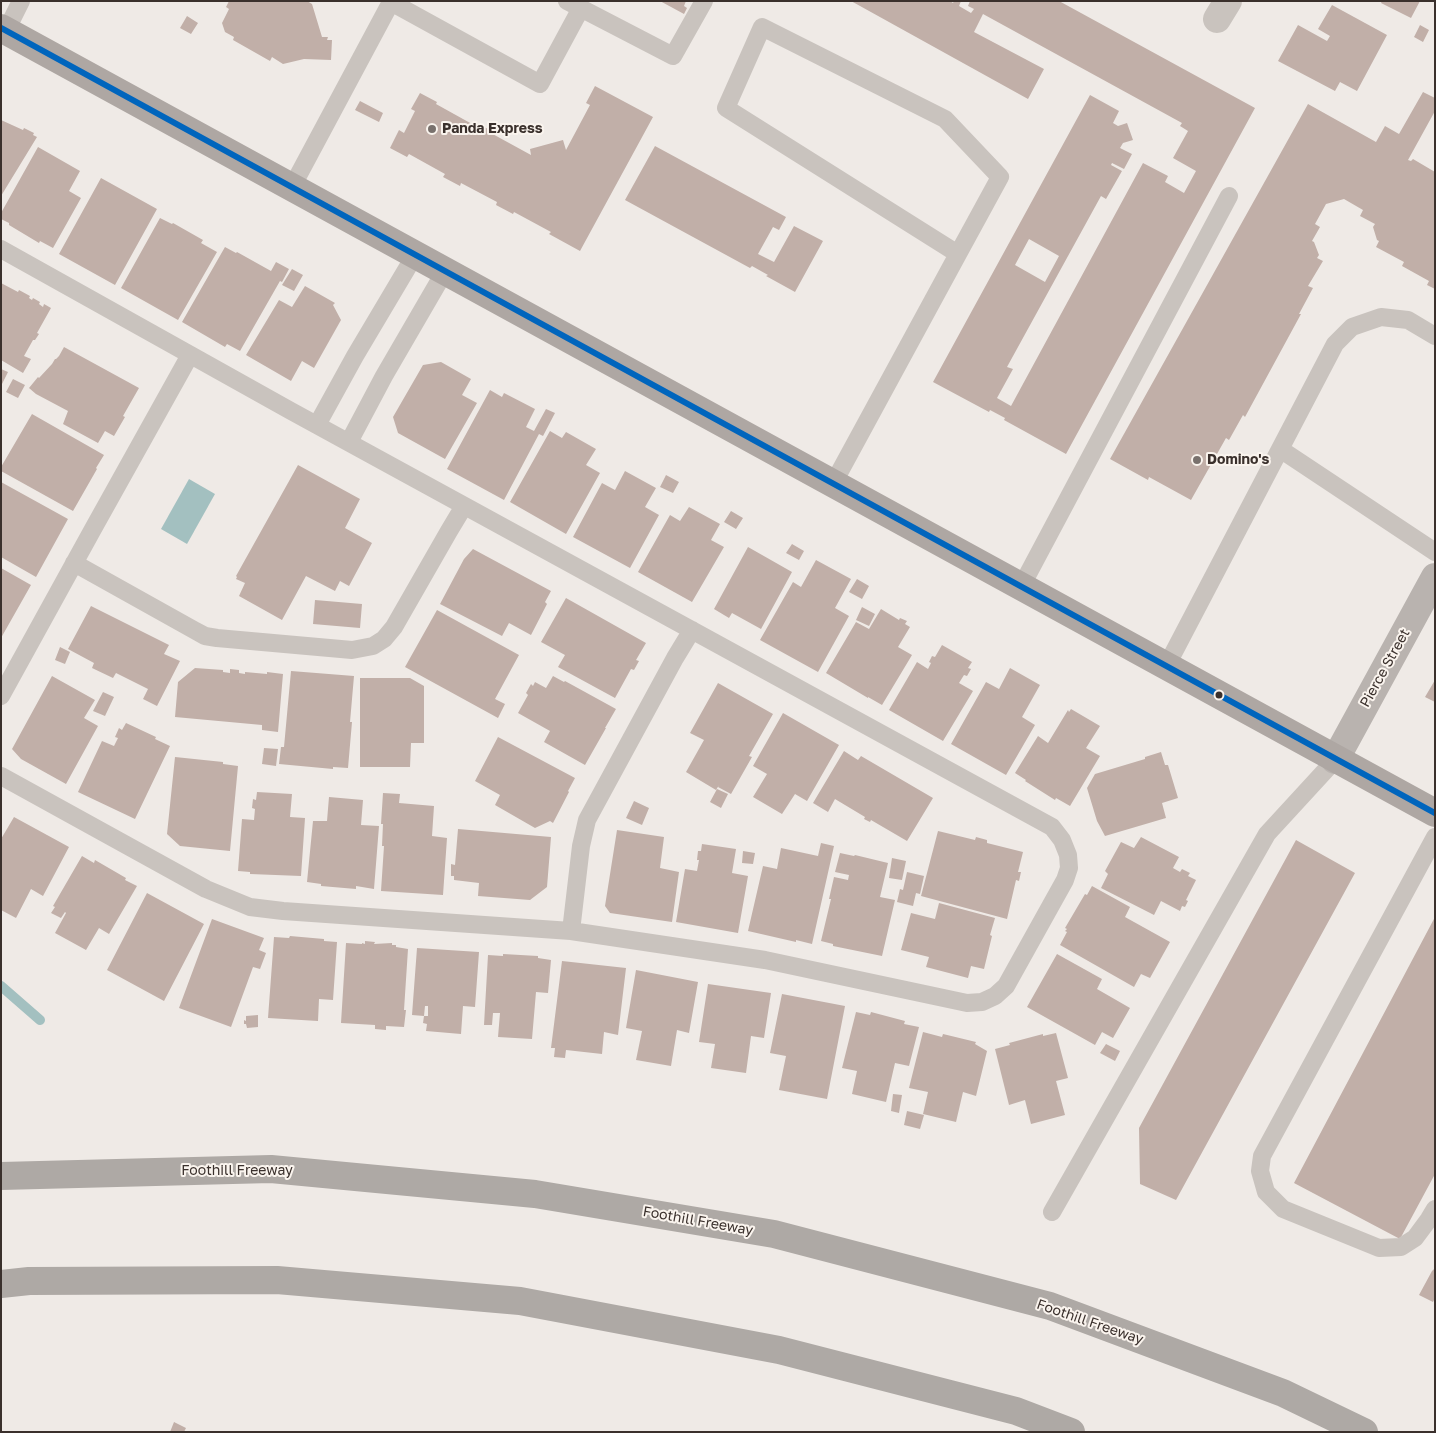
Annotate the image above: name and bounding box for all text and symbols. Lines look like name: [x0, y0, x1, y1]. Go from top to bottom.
place label: Panda Express: [442, 121, 543, 137]
marker: Panda Express: [426, 123, 438, 135]
place label: Domino's: [1207, 452, 1269, 468]
marker: Domino's: [1191, 454, 1203, 466]
street label: Pierce Street: [1357, 626, 1413, 710]
unlabelled marker: [1214, 690, 1224, 700]
street label: Foothill Freeway: [181, 1163, 293, 1179]
street label: Foothill Freeway: [642, 1203, 754, 1239]
street label: Foothill Freeway: [1034, 1296, 1146, 1348]

